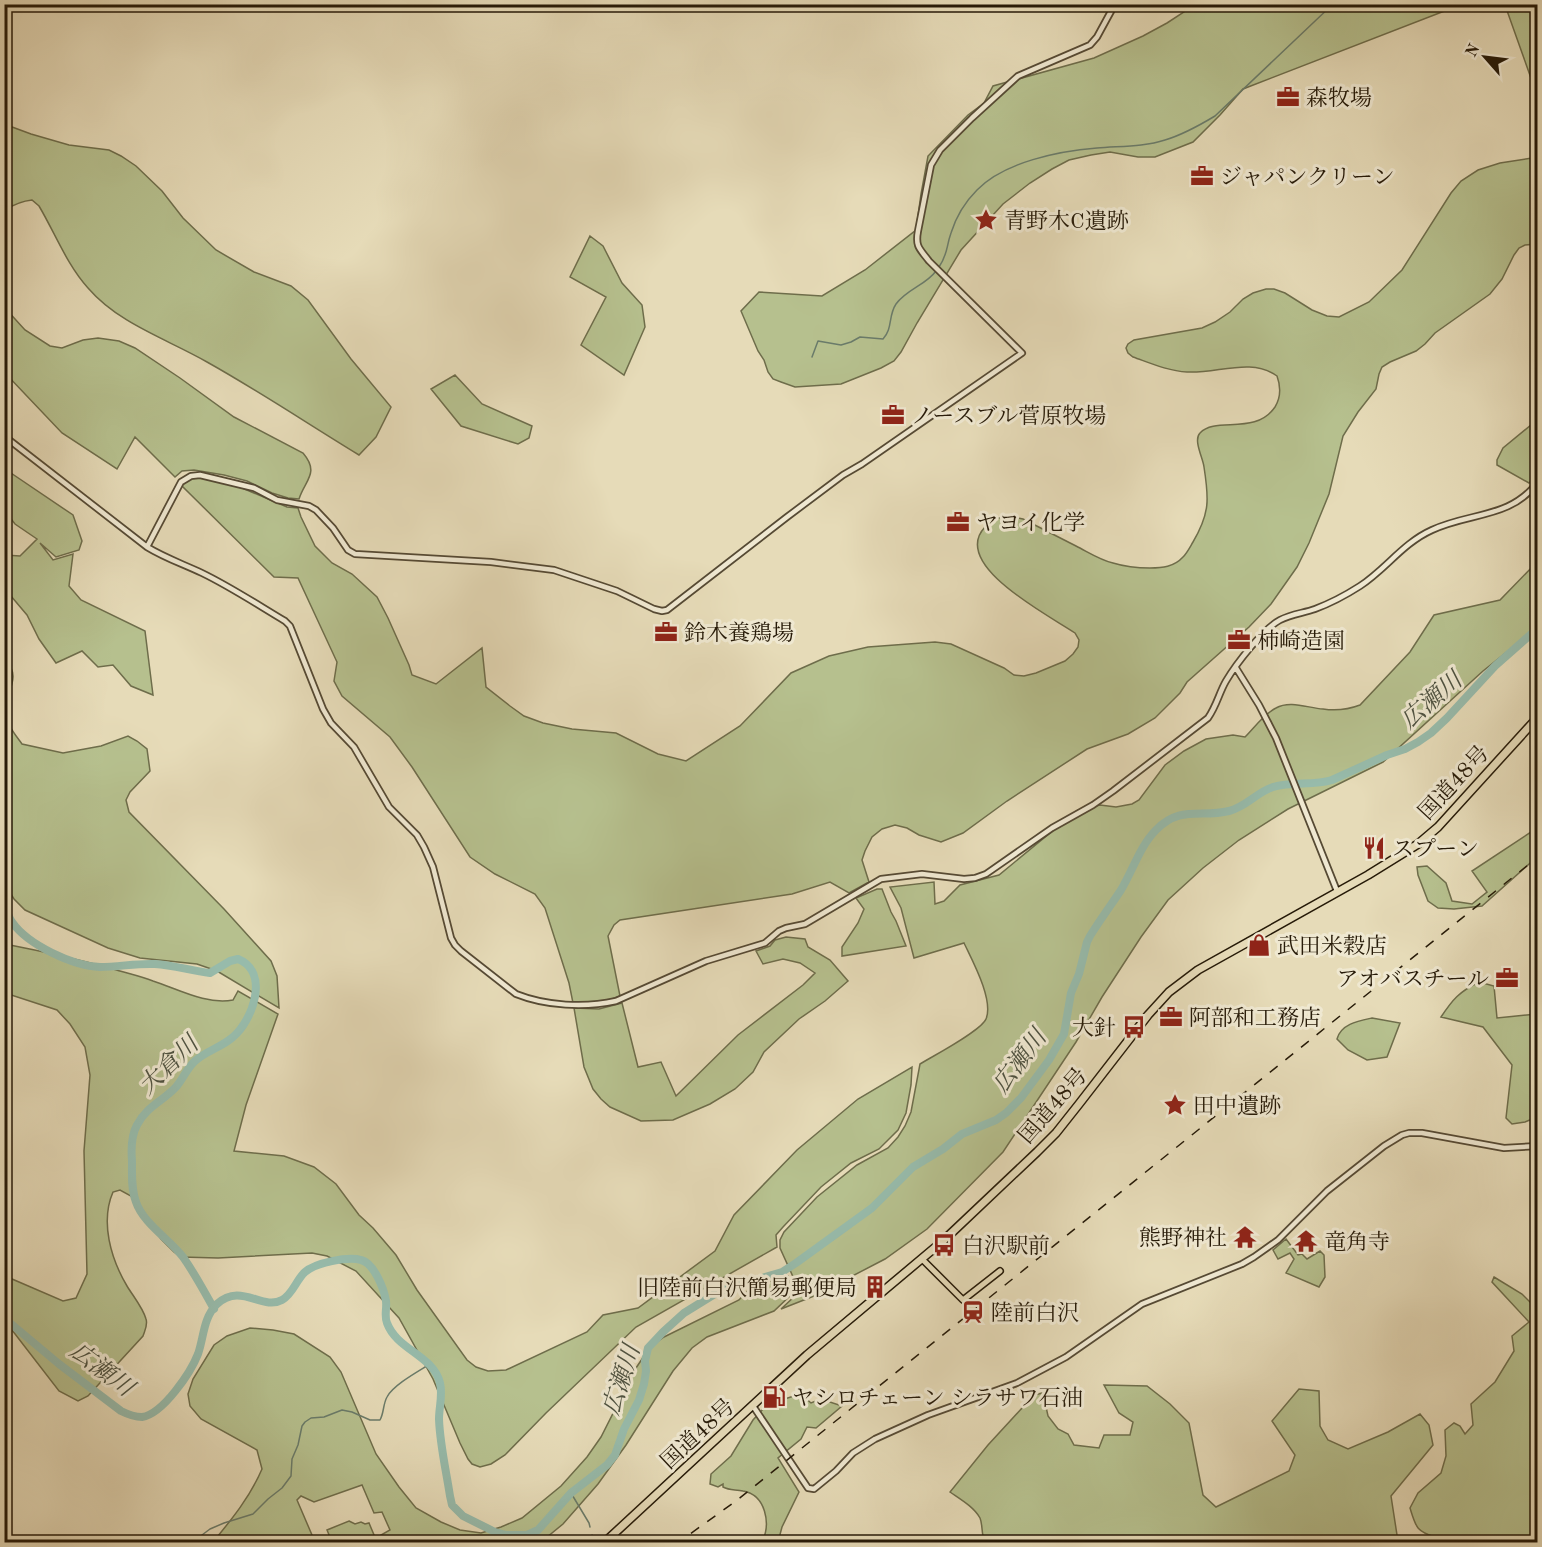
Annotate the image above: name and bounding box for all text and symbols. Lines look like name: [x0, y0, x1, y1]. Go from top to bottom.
north arrow: [1455, 27, 1515, 87]
text: N: [1464, 41, 1484, 60]
office icon: 森牧場: [1275, 84, 1301, 110]
place label: 森牧場: [1306, 86, 1372, 110]
office icon: ジャパンクリーン: [1189, 163, 1215, 189]
place label: ジャパンクリーン: [1220, 166, 1395, 189]
place icon: 青野木C遺跡: [973, 207, 999, 233]
place label: 青野木C遺跡: [1004, 209, 1129, 233]
office icon: ノースブル菅原牧場: [880, 402, 906, 428]
place label: ノースブル菅原牧場: [911, 404, 1106, 428]
office icon: ヤヨイ化学: [945, 509, 971, 535]
place label: ヤヨイ化学: [976, 511, 1085, 535]
office icon: 鈴木養鶏場: [653, 619, 679, 645]
place label: 鈴木養鶏場: [684, 621, 794, 645]
office icon: 柿崎造園: [1226, 627, 1252, 653]
place label: 柿崎造園: [1257, 629, 1345, 653]
water label: 広瀬川: [1395, 665, 1470, 734]
street label: 国道48号: [1414, 741, 1494, 824]
restaurant icon: スプーン: [1361, 835, 1387, 861]
place label: スプーン: [1392, 838, 1479, 861]
shop icon: 武田米穀店: [1246, 932, 1272, 958]
place label: 武田米穀店: [1277, 934, 1387, 958]
office icon: アオバスチール: [1494, 965, 1520, 991]
place label: アオバスチール: [1337, 968, 1489, 991]
office icon: 阿部和工務店: [1158, 1004, 1184, 1030]
place label: 阿部和工務店: [1189, 1006, 1321, 1030]
bus stop icon: 大針: [1121, 1014, 1147, 1040]
place label: 大針: [1072, 1016, 1116, 1040]
water label: 広瀬川: [987, 1022, 1054, 1098]
water label: 大倉川: [133, 1029, 206, 1100]
street label: 国道48号: [1014, 1063, 1092, 1148]
place icon: 田中遺跡: [1162, 1092, 1188, 1118]
place label: 田中遺跡: [1193, 1094, 1281, 1118]
temple icon: 熊野神社: [1232, 1224, 1258, 1250]
place label: 熊野神社: [1139, 1226, 1227, 1250]
temple icon: 竜角寺: [1293, 1228, 1319, 1254]
place label: 竜角寺: [1324, 1230, 1390, 1254]
bus stop icon: 白沢駅前: [931, 1232, 957, 1258]
place label: 白沢駅前: [962, 1234, 1050, 1258]
building icon: 旧陸前白沢簡易郵便局: [862, 1274, 888, 1300]
place label: 旧陸前白沢簡易郵便局: [637, 1276, 857, 1300]
station icon: 陸前白沢: [960, 1299, 986, 1325]
place label: 陸前白沢: [991, 1301, 1079, 1325]
water label: 広瀬川: [65, 1337, 141, 1404]
water label: 広瀬川: [598, 1339, 646, 1419]
fuel station icon: ヤシロチェーン シラサワ石油: [761, 1384, 787, 1410]
place label: ヤシロチェーン シラサワ石油: [792, 1386, 1083, 1410]
street label: 国道48号: [656, 1394, 739, 1474]

